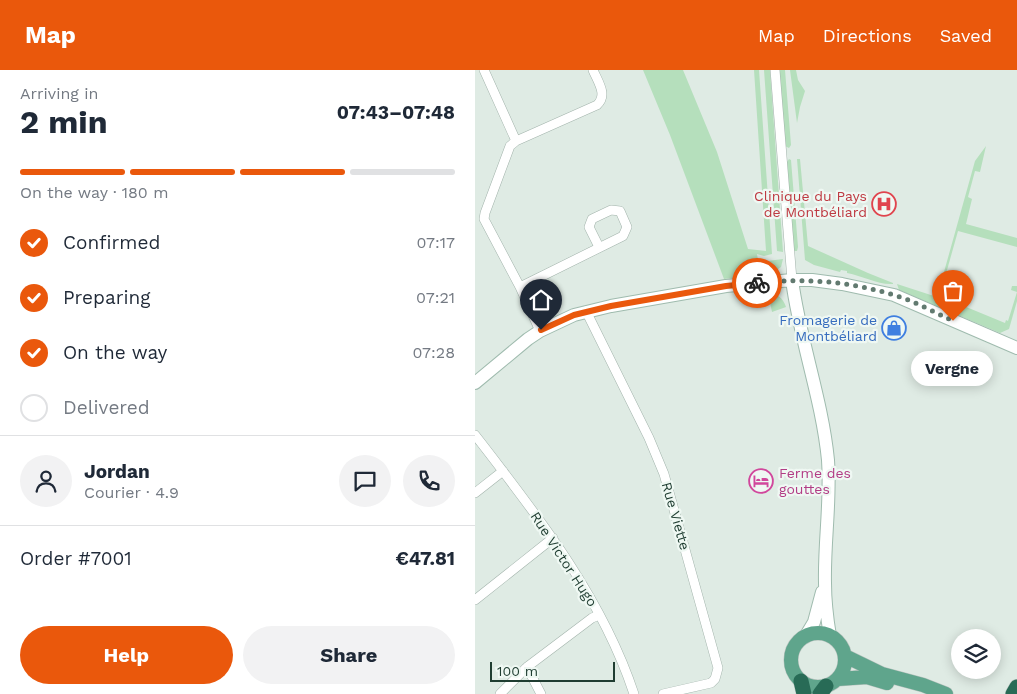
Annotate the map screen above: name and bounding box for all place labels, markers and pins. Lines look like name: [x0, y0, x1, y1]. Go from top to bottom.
place label: Clinique du Pays de Montbéliard: [754, 188, 867, 220]
hospital icon: Clinique du Pays de Montbéliard: [871, 191, 897, 217]
pin: [932, 270, 974, 321]
pin: [520, 279, 562, 330]
place label: Fromagerie de Montbéliard: [779, 312, 877, 344]
shop icon: Fromagerie de Montbéliard: [881, 315, 907, 341]
callout: Vergne: [912, 351, 994, 386]
place label: Ferme des gouttes: [779, 465, 851, 497]
hotel icon: Ferme des gouttes: [748, 468, 774, 494]

